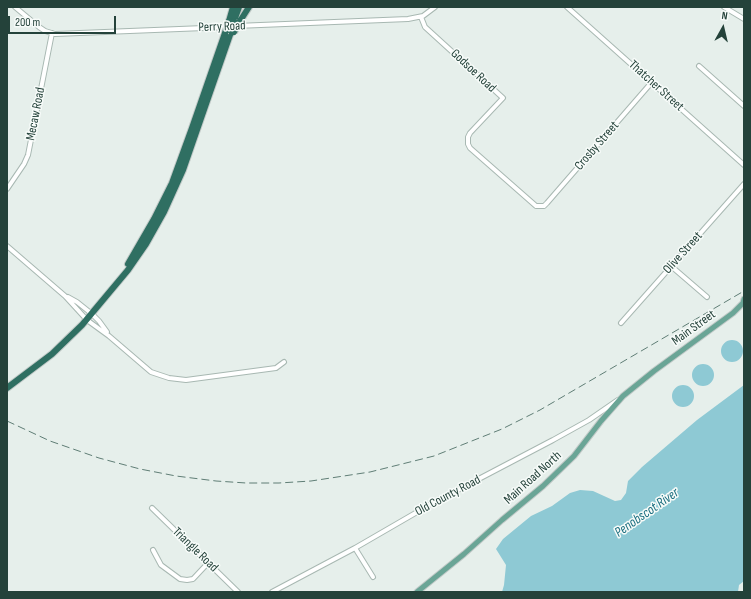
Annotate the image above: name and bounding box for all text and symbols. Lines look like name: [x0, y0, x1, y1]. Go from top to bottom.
scale bar: [10, 8, 118, 34]
north arrow: [703, 8, 743, 48]
text: N: [721, 9, 729, 22]
text: 200 m: [15, 15, 40, 30]
street label: Perry Road: [198, 18, 246, 36]
street label: Godsoe Road: [447, 46, 499, 96]
street label: Thatcher Street: [625, 57, 687, 115]
street label: Mecaw Road: [23, 86, 49, 142]
street label: Crosby Street: [572, 118, 622, 174]
street label: Olive Street: [660, 229, 706, 277]
street label: Main Street: [669, 307, 719, 349]
street label: Main Road North: [501, 448, 565, 508]
street label: Old County Road: [413, 472, 483, 520]
water label: Penobscot River: [612, 485, 682, 541]
street label: Triangle Road: [169, 524, 221, 576]

